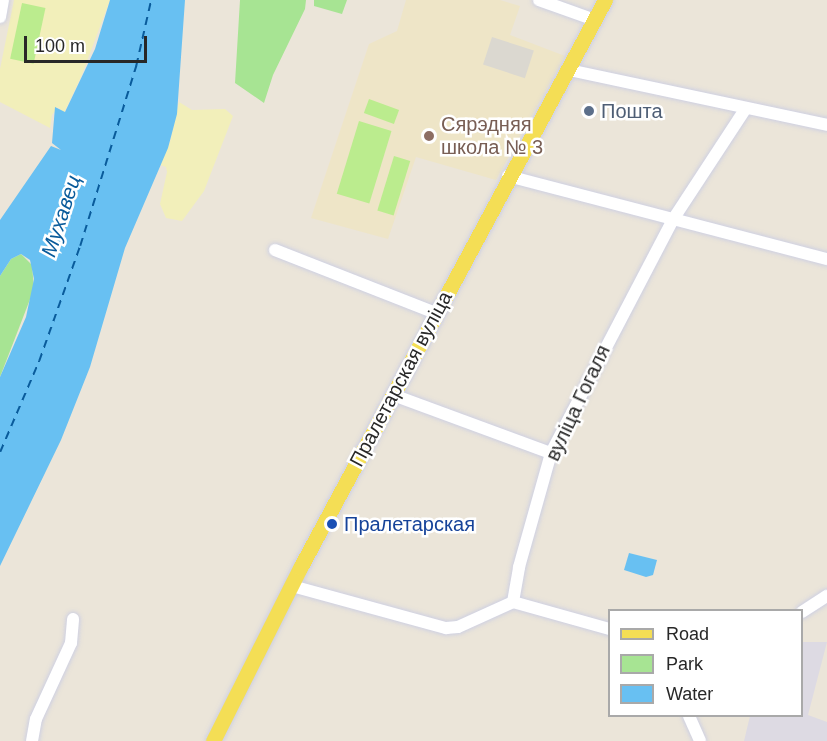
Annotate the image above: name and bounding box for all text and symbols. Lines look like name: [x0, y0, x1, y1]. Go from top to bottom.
scale bar: [27, 24, 150, 62]
text: 100 m: [35, 36, 85, 56]
place label: Пошта: [601, 99, 663, 123]
marker: Пошта: [582, 104, 596, 118]
place label: Сярэдняя школа № 3: [441, 112, 543, 159]
marker: Сярэдняя школа № 3: [422, 129, 436, 143]
water label: Мухавец: [36, 172, 86, 260]
street label: Пралетарская вуліца: [345, 287, 457, 471]
street label: вуліца Гогаля: [541, 341, 615, 465]
place label: Пралетарская: [344, 512, 475, 536]
marker: Пралетарская: [325, 517, 339, 531]
legend: [608, 609, 803, 717]
text: Road: [666, 624, 709, 644]
text: Park: [666, 654, 703, 674]
text: Water: [666, 684, 713, 704]

